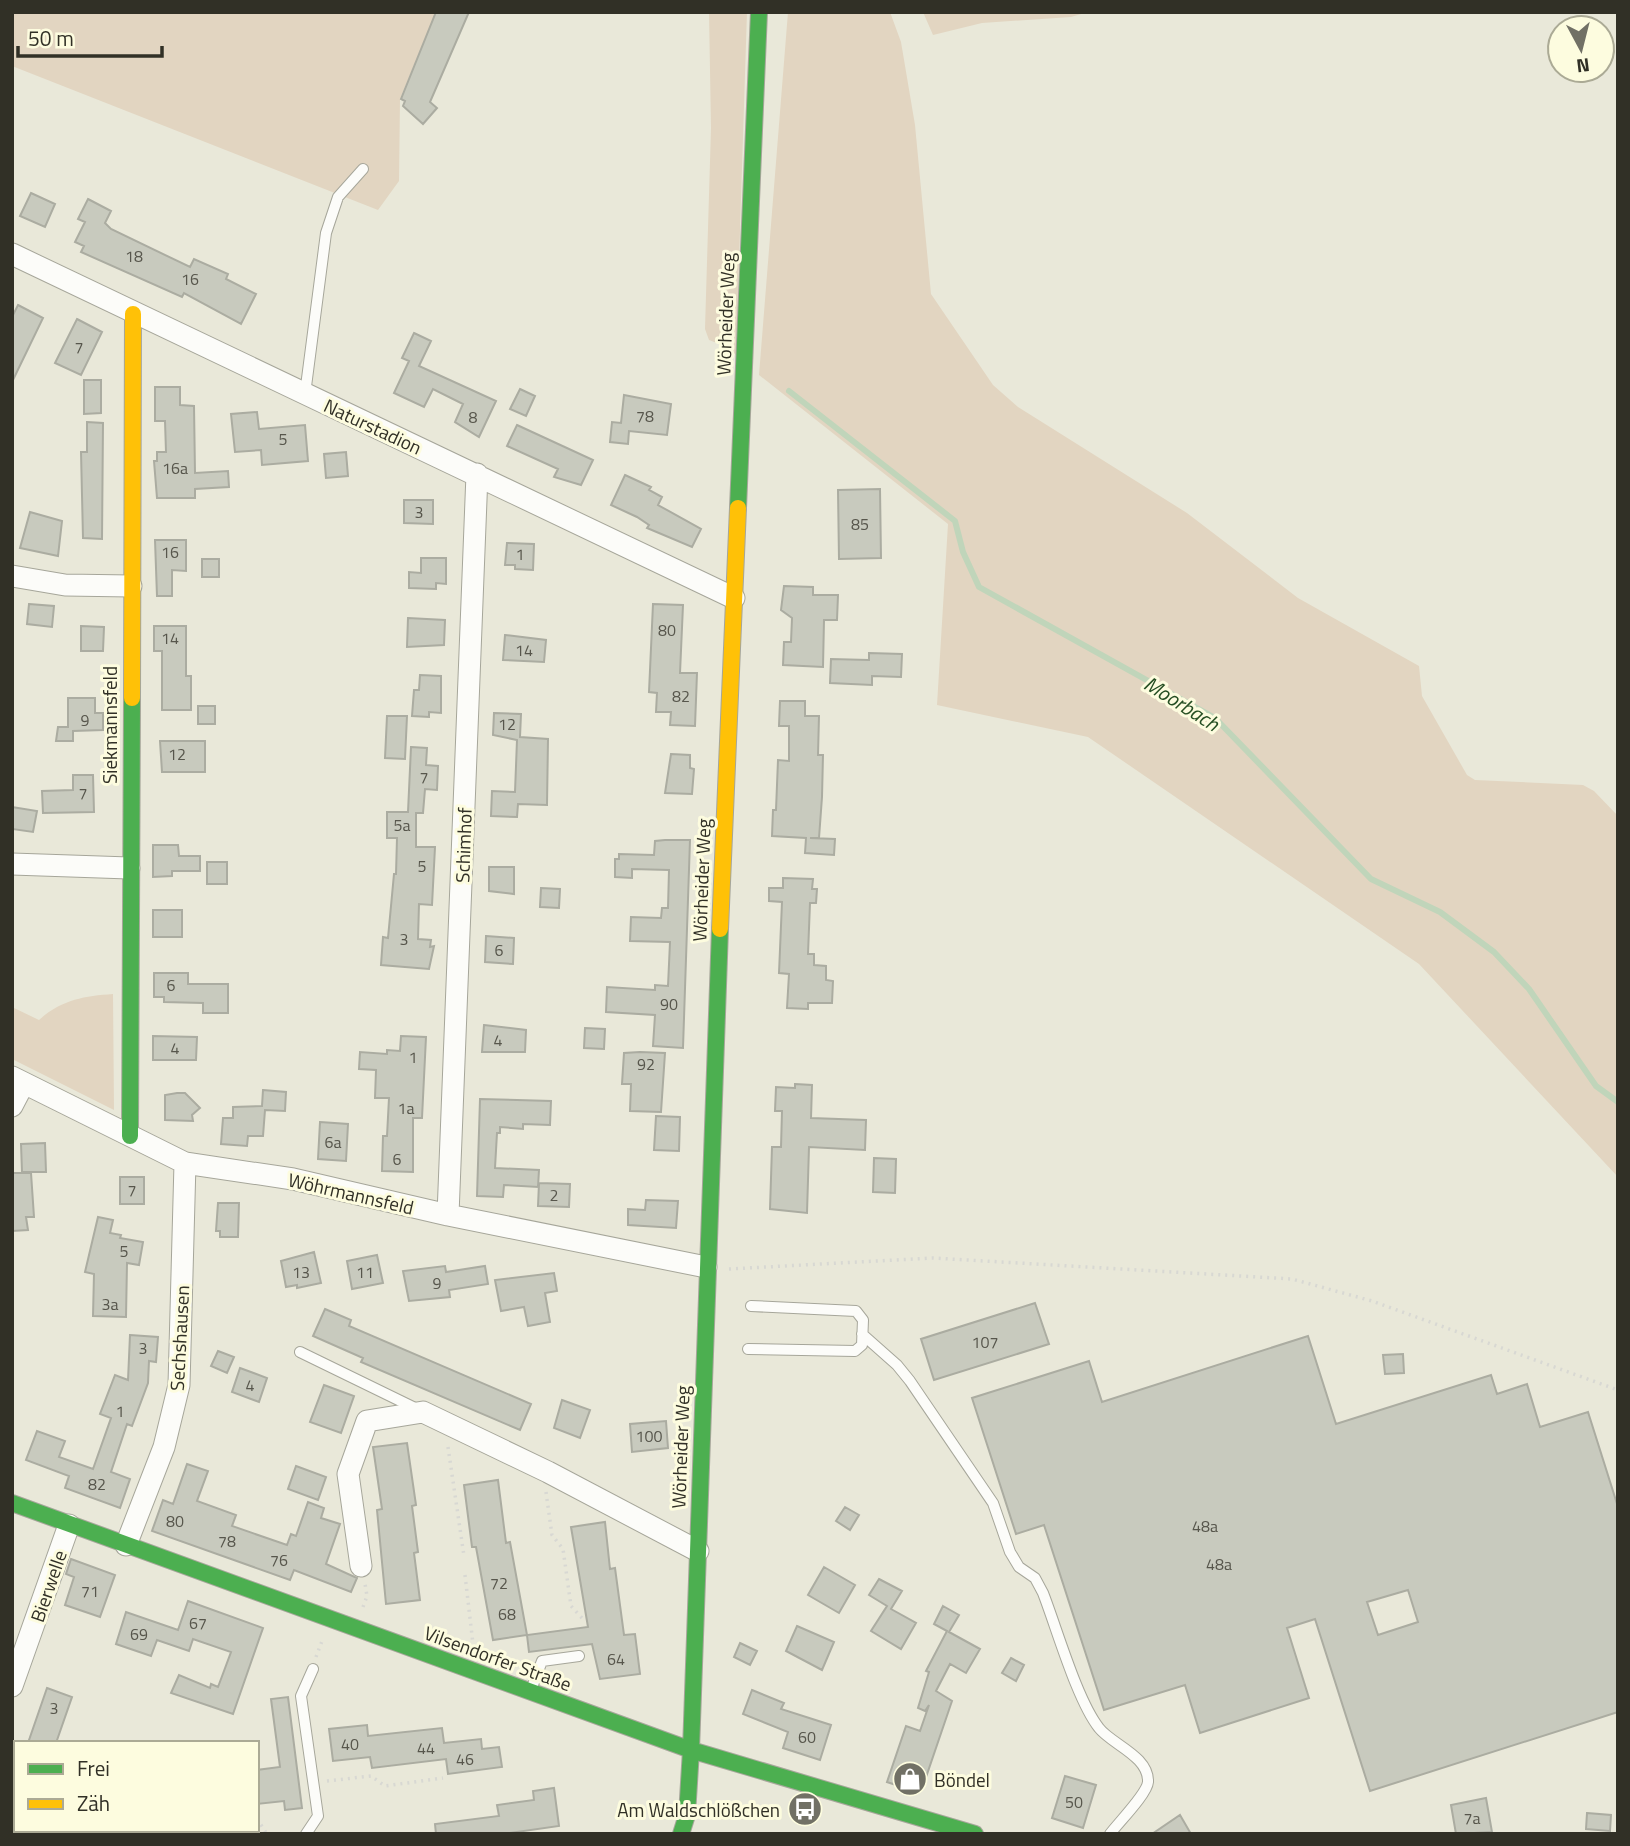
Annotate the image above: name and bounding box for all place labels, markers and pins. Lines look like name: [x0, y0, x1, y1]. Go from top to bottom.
shop icon: Böndel: [891, 1760, 929, 1798]
place label: Böndel: [934, 1765, 990, 1794]
bus stop icon: Am Waldschlößchen: [786, 1790, 824, 1828]
place label: Am Waldschlößchen: [617, 1795, 780, 1824]

